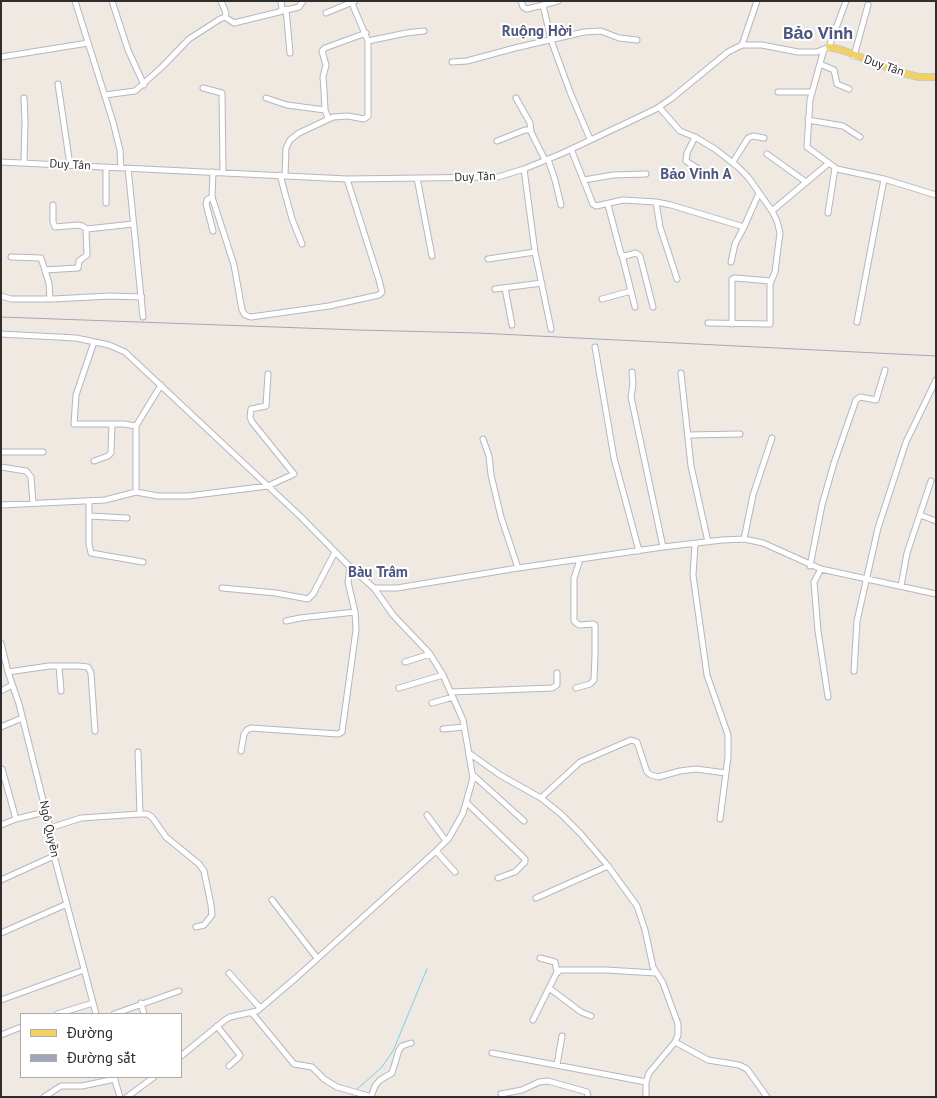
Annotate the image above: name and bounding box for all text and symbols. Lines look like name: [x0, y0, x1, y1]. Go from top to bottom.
district label: Ruộng Hời: [502, 23, 572, 41]
district label: Bảo Vinh: [783, 23, 853, 45]
street label: Duy Tân: [862, 52, 906, 80]
street label: Duy Tân: [49, 157, 91, 173]
district label: Bảo Vinh A: [660, 166, 732, 184]
street label: Duy Tân: [454, 169, 496, 185]
district label: Bàu Trâm: [348, 564, 408, 582]
street label: Ngô Quyền: [36, 799, 62, 859]
legend: [20, 1013, 182, 1078]
text: Đường: [67, 1023, 113, 1042]
text: Đường sắt: [67, 1048, 136, 1067]

